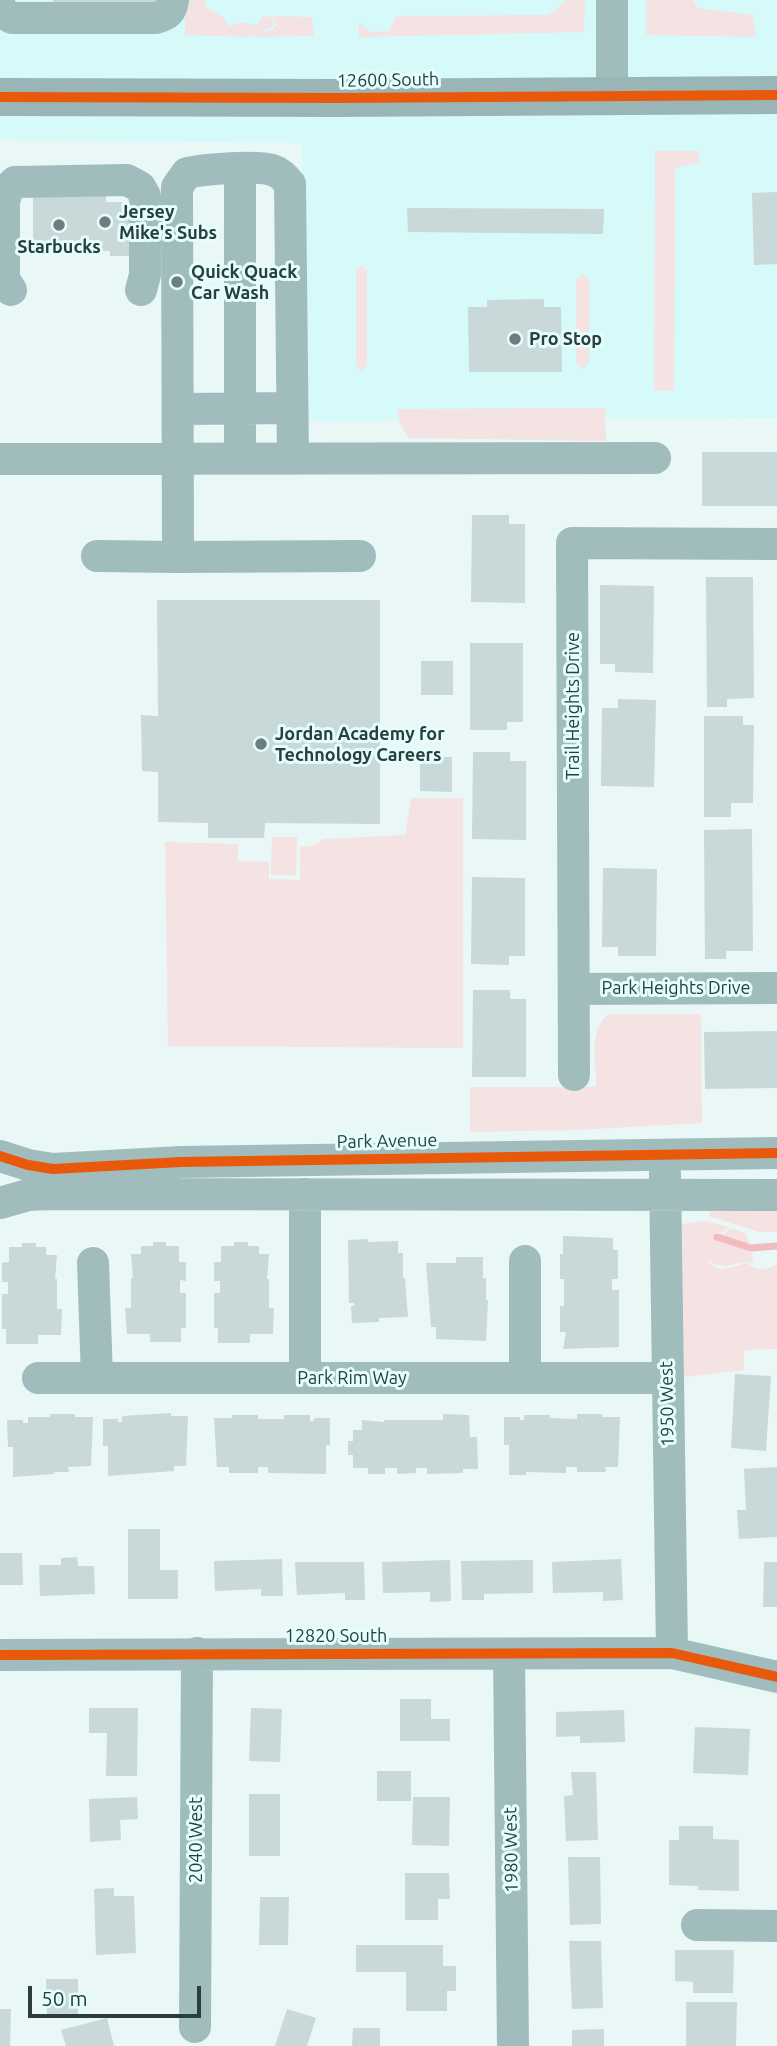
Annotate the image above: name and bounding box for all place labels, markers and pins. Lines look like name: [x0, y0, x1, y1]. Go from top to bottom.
place label: Jersey Mike's Subs: [119, 201, 217, 244]
marker: Jersey Mike's Subs: [97, 214, 113, 230]
marker: Starbucks: [51, 217, 67, 233]
place label: Starbucks: [17, 236, 101, 258]
place label: Quick Quack Car Wash: [191, 261, 297, 304]
marker: Quick Quack Car Wash: [169, 274, 185, 290]
place label: Pro Stop: [529, 328, 602, 350]
marker: Pro Stop: [507, 331, 523, 347]
place label: Jordan Academy for Technology Careers: [275, 723, 445, 766]
marker: Jordan Academy for Technology Careers: [253, 736, 269, 752]

